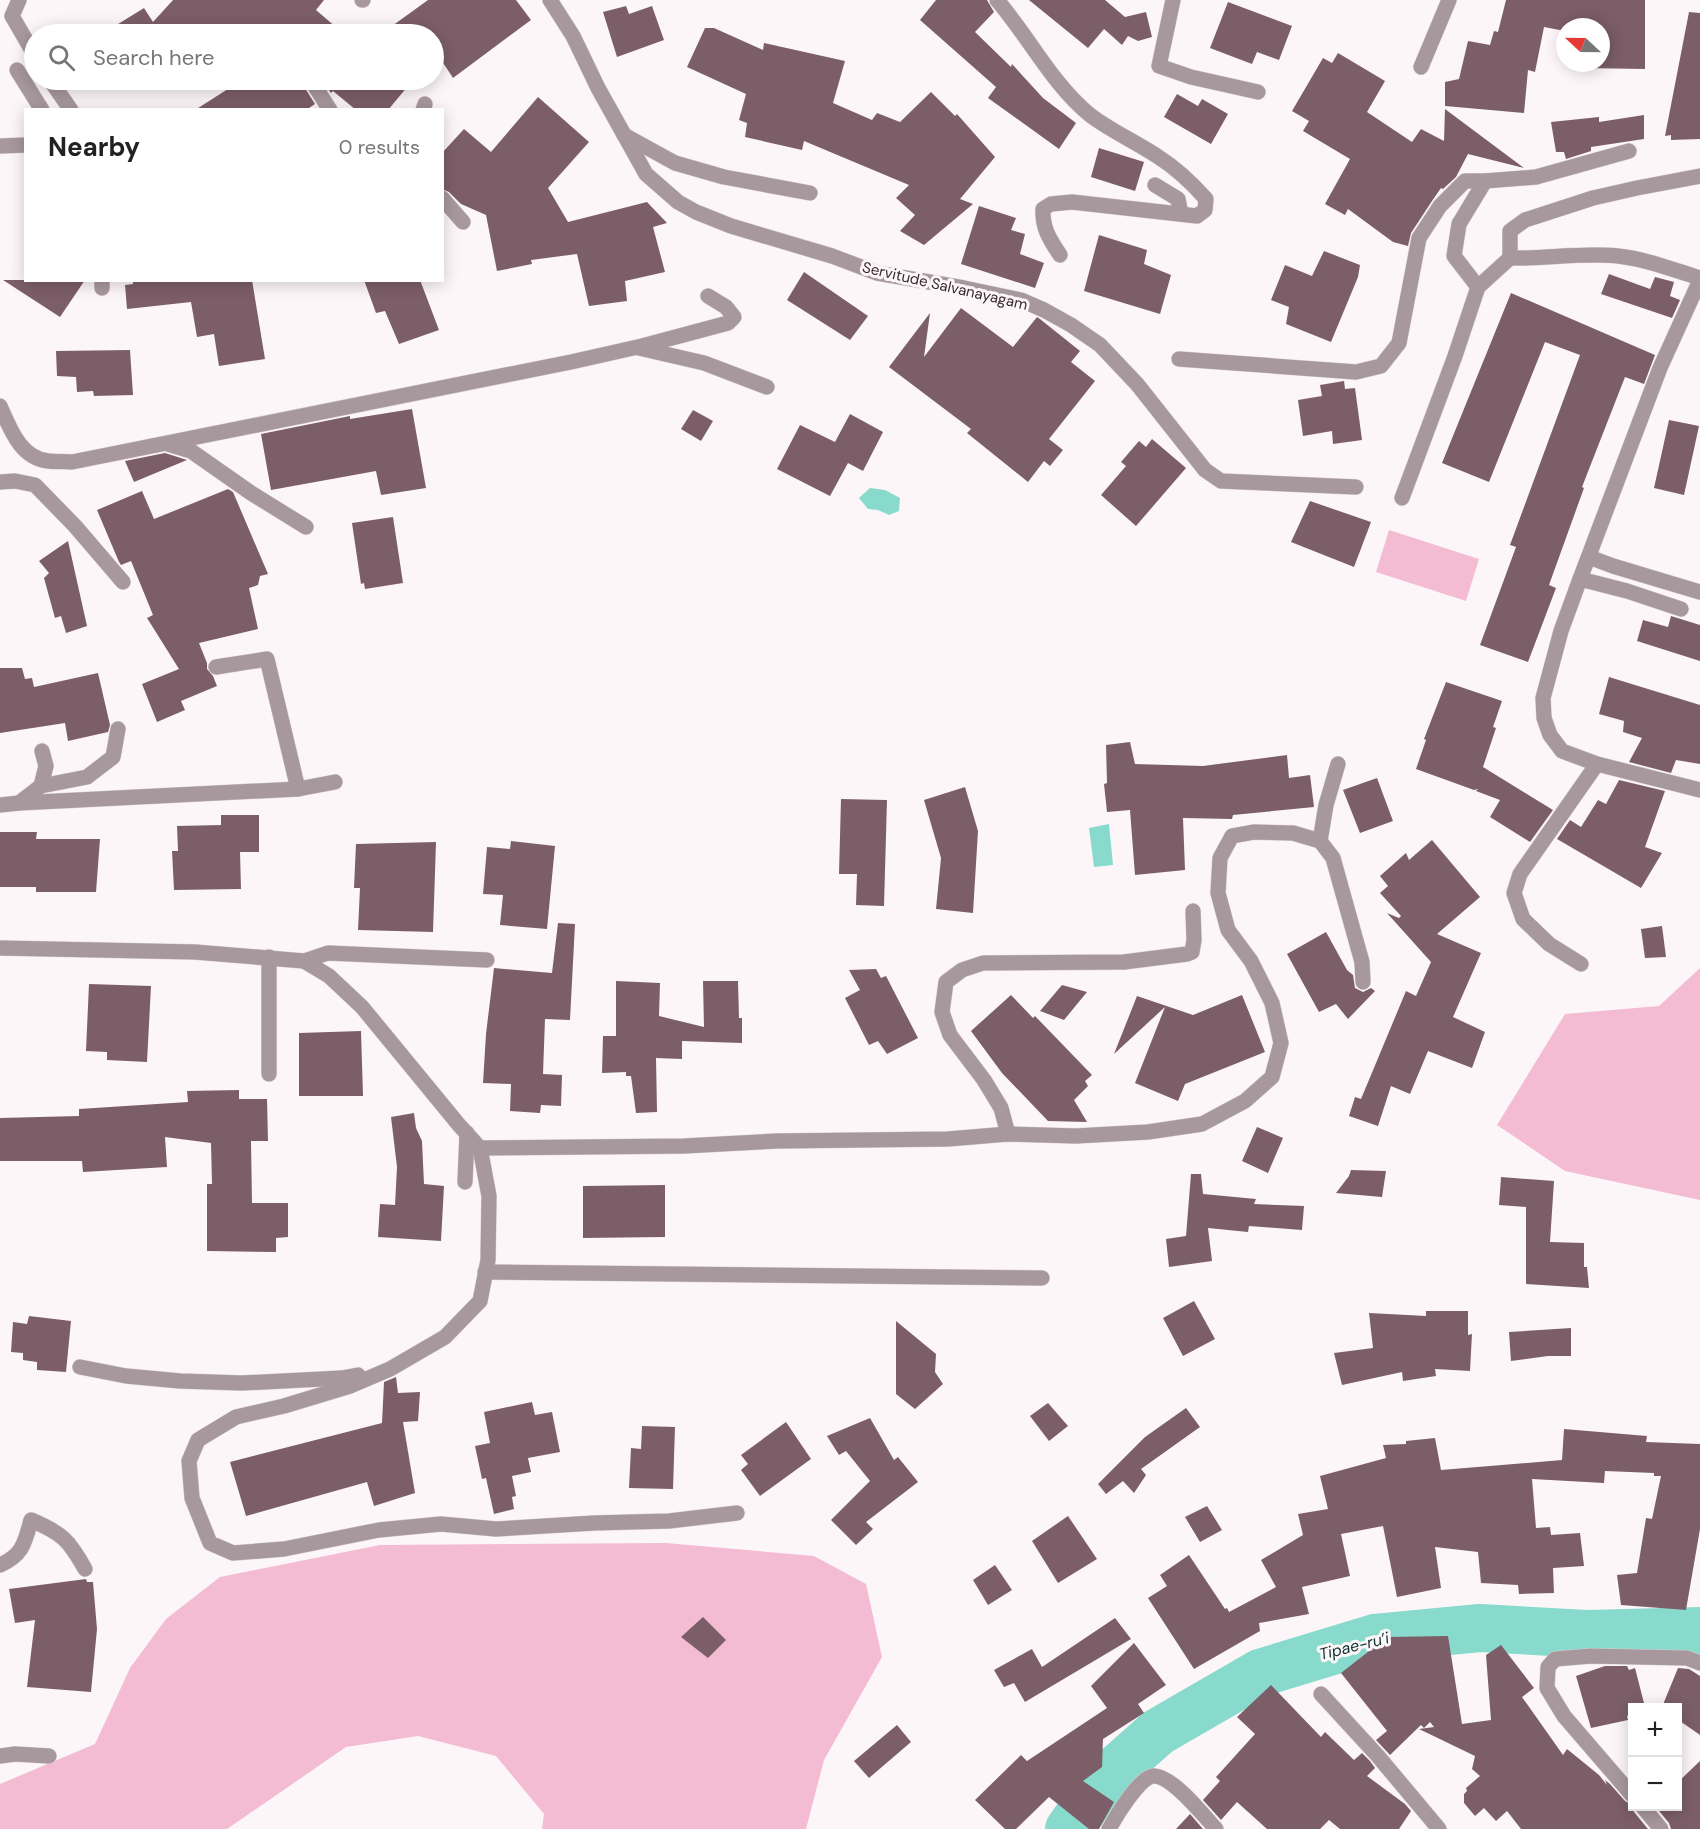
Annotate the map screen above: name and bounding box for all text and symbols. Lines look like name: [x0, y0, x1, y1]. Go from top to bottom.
north arrow: [1556, 18, 1610, 72]
search box: [24, 24, 444, 90]
icon: search: [45, 41, 78, 74]
text: Search here: [93, 43, 214, 72]
text: Nearby: [48, 130, 140, 164]
text: 0 results: [339, 134, 420, 160]
street label: Servitude Salvanayagam: [860, 257, 1030, 315]
water label: Tipae-ru’i: [1317, 1627, 1392, 1665]
map controls: [1628, 1703, 1682, 1811]
button: +: [1628, 1703, 1682, 1757]
button: −: [1628, 1757, 1682, 1811]

